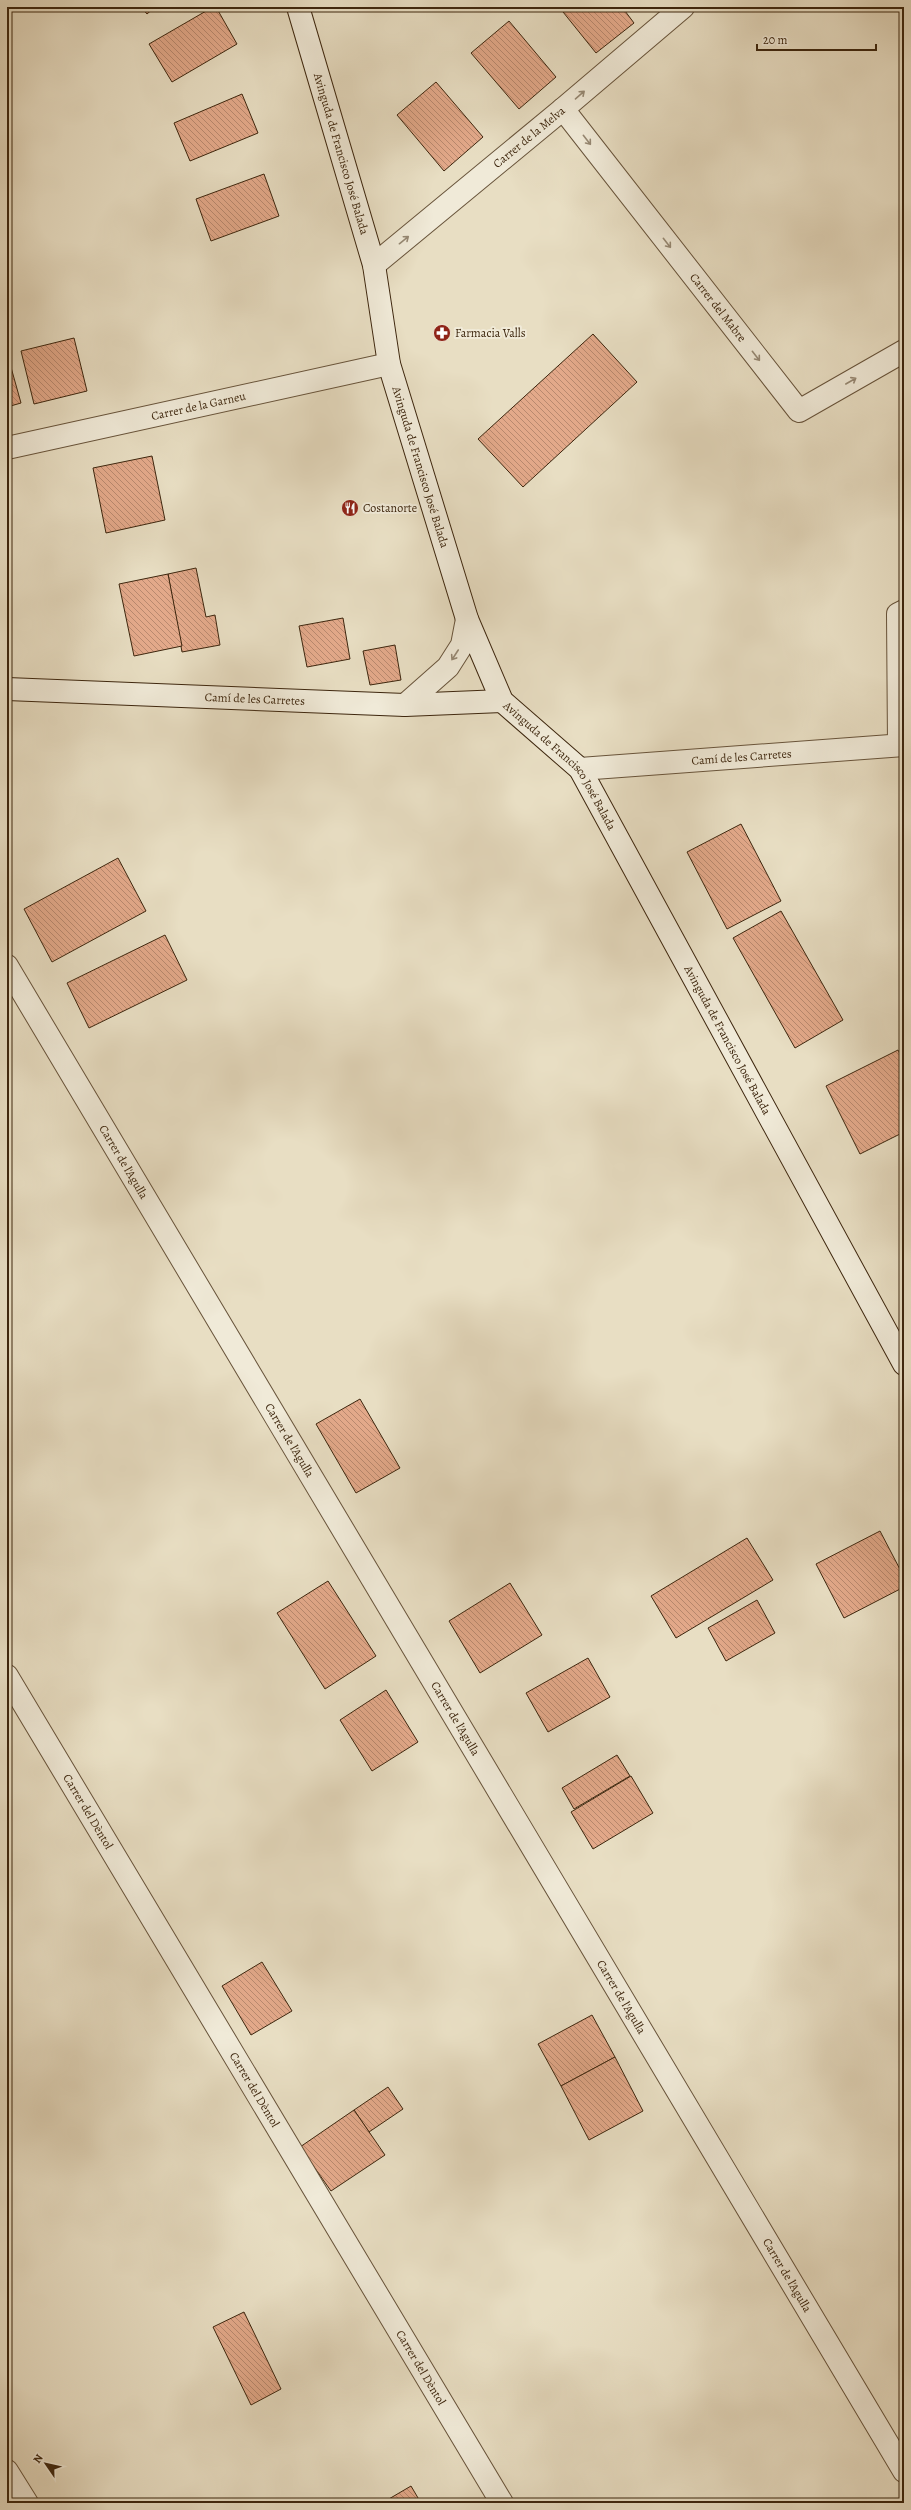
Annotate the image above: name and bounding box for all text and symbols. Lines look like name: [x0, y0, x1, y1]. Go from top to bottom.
scale bar: [757, 26, 876, 52]
text: 20 m: [763, 32, 787, 48]
street label: Avinguda de Francisco José Balada: [310, 70, 373, 237]
one-way arrow: [575, 91, 585, 100]
street label: Carrer de la Melva: [490, 102, 569, 171]
one-way arrow: [583, 135, 592, 146]
one-way arrow: [399, 236, 410, 245]
one-way arrow: [663, 237, 672, 248]
street label: Carrer del Mabre: [686, 270, 750, 345]
pharmacy icon: Farmacia Valls: [432, 323, 452, 343]
place label: Farmacia Valls: [455, 325, 526, 341]
one-way arrow: [752, 351, 760, 362]
one-way arrow: [845, 377, 857, 384]
street label: Avinguda de Francisco José Balada: [388, 384, 453, 550]
street label: Carrer de la Garneu: [150, 388, 248, 424]
restaurant icon: Costanorte: [340, 498, 360, 518]
place label: Costanorte: [363, 500, 417, 516]
one-way arrow: [451, 649, 459, 660]
street label: Camí de les Carretes: [204, 689, 305, 709]
street label: Avinguda de Francisco José Balada: [499, 697, 620, 833]
street label: Camí de les Carretes: [691, 745, 792, 769]
street label: Avinguda de Francisco José Balada: [680, 962, 775, 1118]
street label: Carrer de l'Agulla: [95, 1122, 152, 1202]
street label: Carrer de l'Agulla: [261, 1400, 318, 1481]
street label: Carrer de l'Agulla: [427, 1678, 484, 1759]
street label: Carrer del Dèntol: [59, 1771, 117, 1852]
street label: Carrer de l'Agulla: [593, 1957, 650, 2037]
street label: Carrer del Dèntol: [226, 2049, 283, 2130]
street label: Carrer de l'Agulla: [759, 2235, 816, 2316]
street label: Carrer del Dèntol: [392, 2327, 450, 2408]
north arrow: [26, 2444, 66, 2484]
text: N: [30, 2451, 47, 2466]

